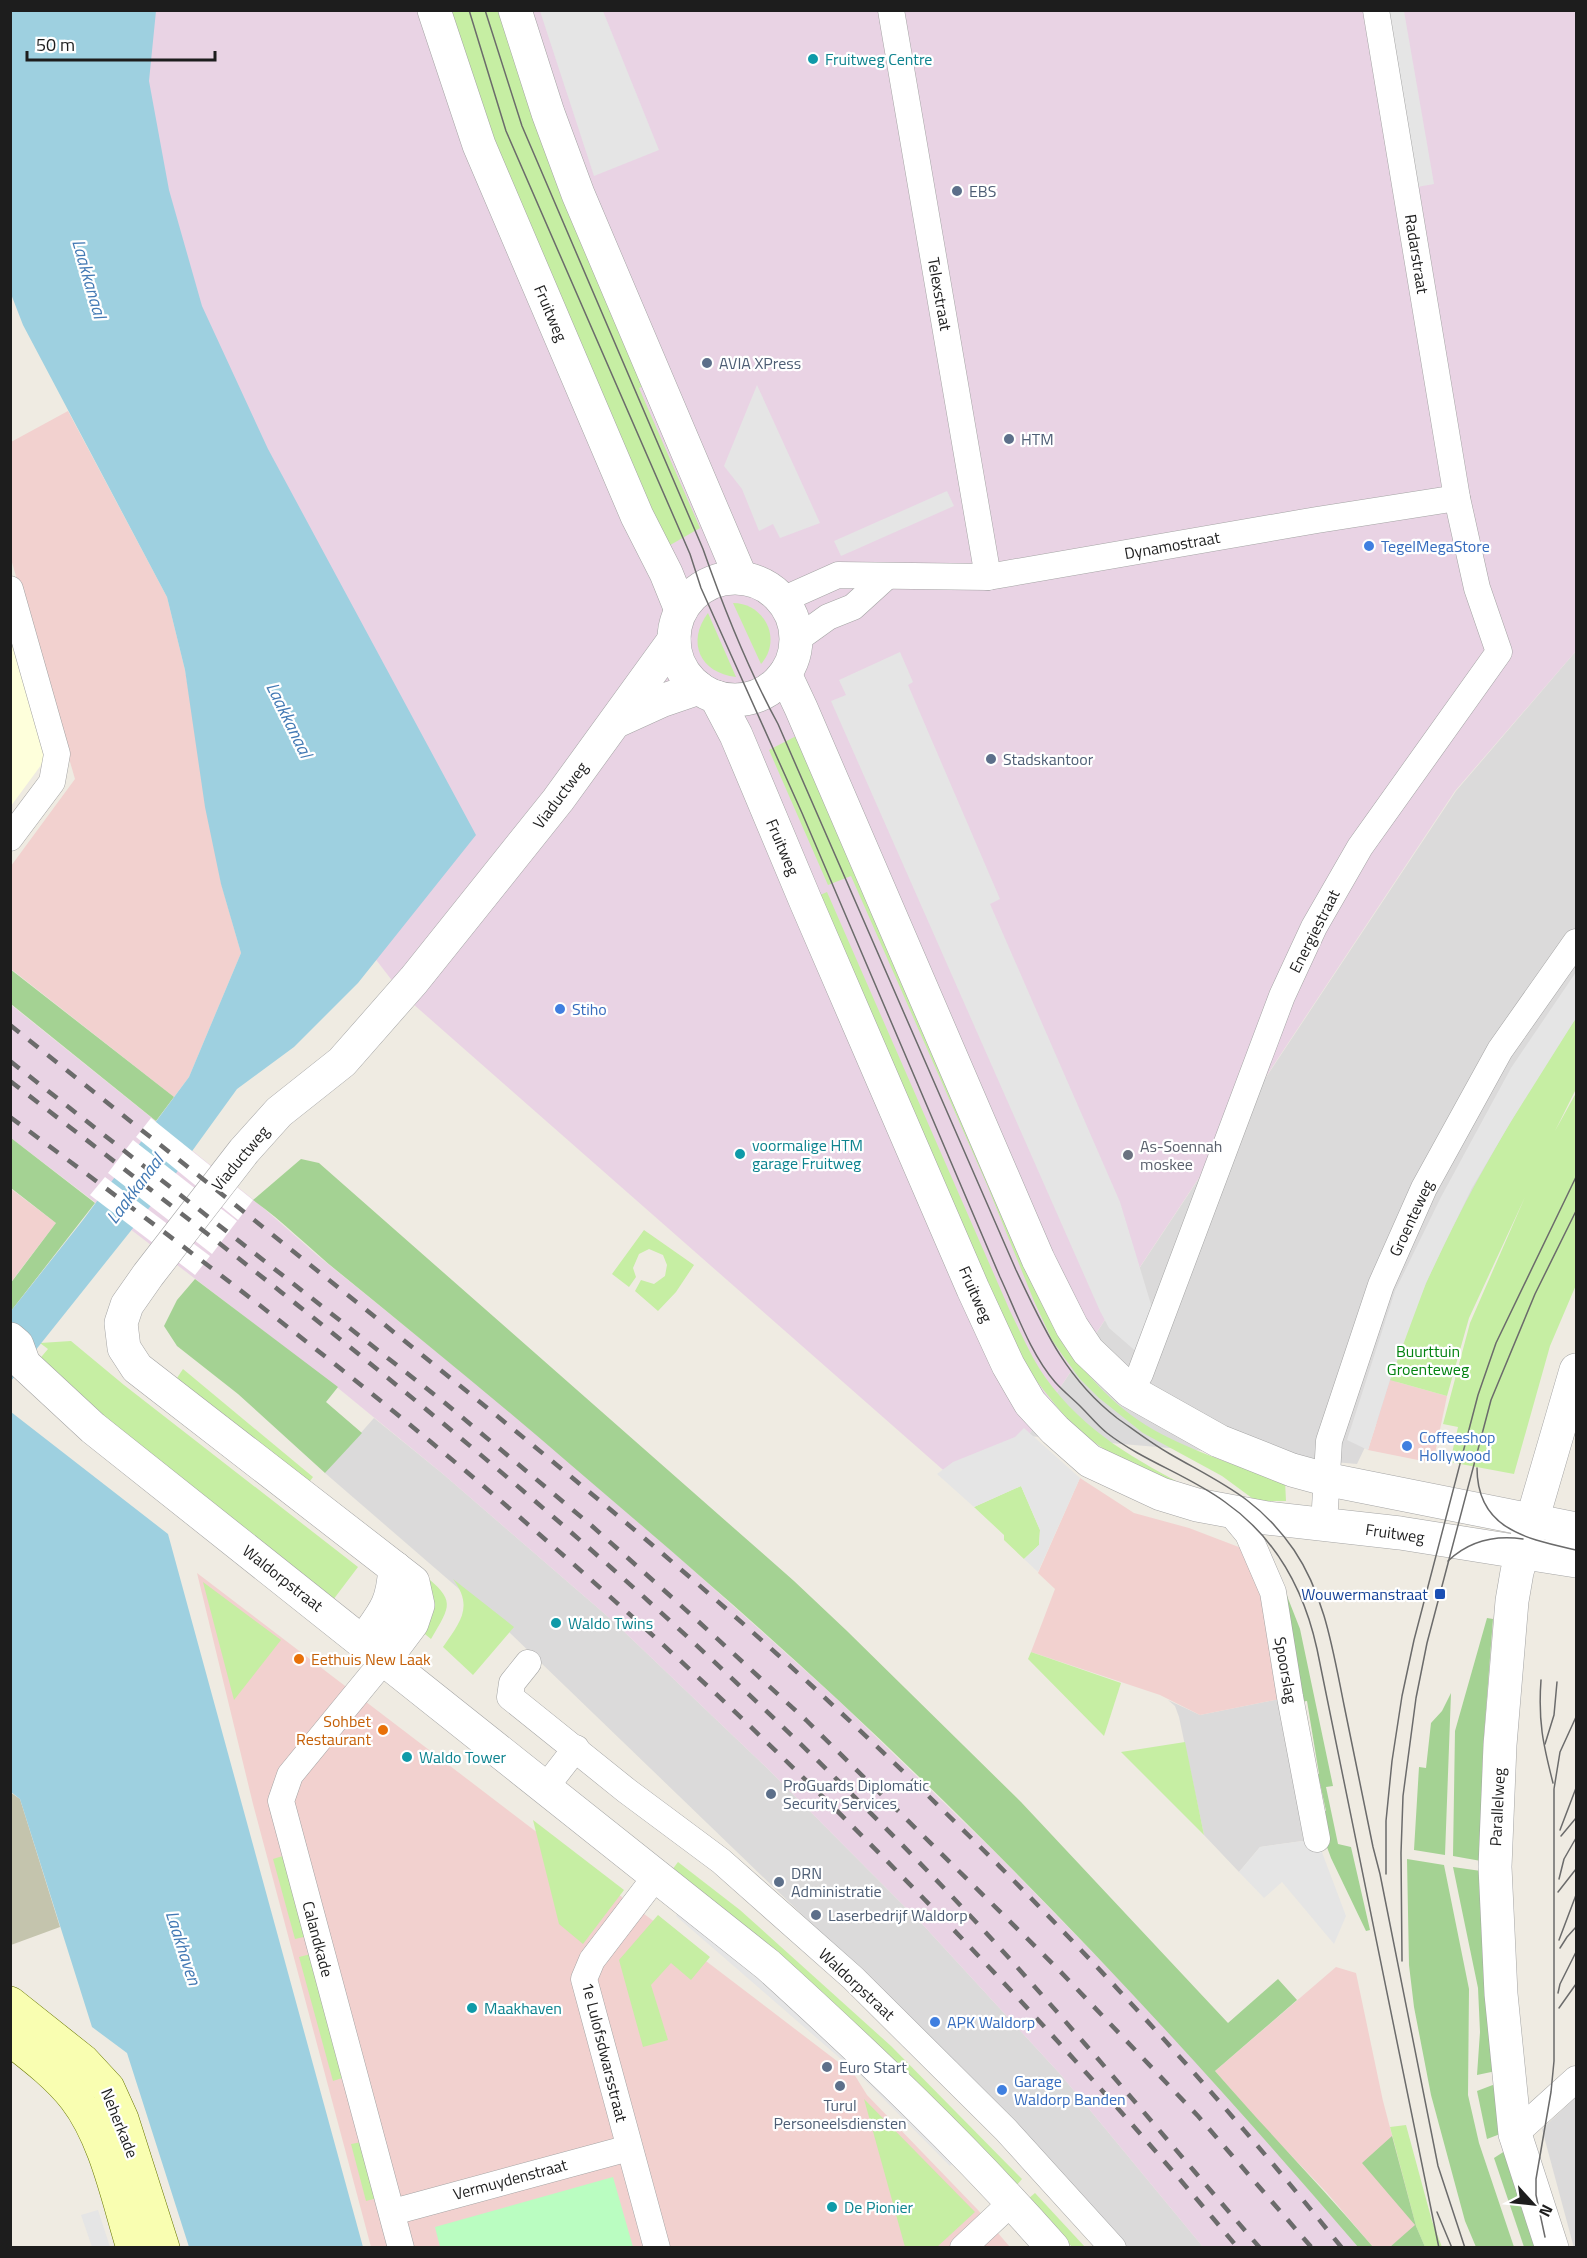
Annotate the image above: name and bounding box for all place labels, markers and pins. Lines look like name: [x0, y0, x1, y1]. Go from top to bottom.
place label: Fruitweg Centre: [825, 47, 932, 71]
marker: Fruitweg Centre: [806, 52, 820, 66]
place label: EBS: [969, 179, 996, 203]
marker: EBS: [950, 184, 964, 198]
place label: AVIA XPress: [719, 351, 801, 375]
marker: AVIA XPress: [700, 356, 714, 370]
place label: HTM: [1021, 427, 1054, 451]
marker: HTM: [1002, 432, 1016, 446]
place label: TegelMegaStore: [1381, 534, 1490, 558]
marker: TegelMegaStore: [1362, 539, 1376, 553]
place label: Stadskantoor: [1003, 747, 1094, 771]
marker: Stadskantoor: [984, 752, 998, 766]
place label: Stiho: [572, 997, 607, 1021]
marker: Stiho: [553, 1002, 567, 1016]
place label: voormalige HTM garage Fruitweg: [752, 1133, 863, 1175]
place label: As-Soennah moskee: [1140, 1134, 1222, 1176]
marker: voormalige HTM garage Fruitweg: [733, 1147, 747, 1161]
marker: As-Soennah moskee: [1121, 1148, 1135, 1162]
place label: Coffeeshop Hollywood: [1419, 1425, 1496, 1467]
marker: Coffeeshop Hollywood: [1400, 1439, 1414, 1453]
place label: Wouwermanstraat: [1301, 1582, 1428, 1606]
marker: Wouwermanstraat: [1433, 1587, 1447, 1601]
place label: Waldo Twins: [568, 1611, 653, 1635]
marker: Waldo Twins: [549, 1616, 563, 1630]
place label: Eethuis New Laak: [311, 1647, 431, 1671]
marker: Eethuis New Laak: [292, 1652, 306, 1666]
place label: Sohbet Restaurant: [296, 1709, 371, 1751]
marker: Sohbet Restaurant: [376, 1723, 390, 1737]
place label: Waldo Tower: [419, 1745, 507, 1769]
marker: Waldo Tower: [400, 1750, 414, 1764]
place label: ProGuards Diplomatic Security Services: [783, 1773, 929, 1815]
marker: ProGuards Diplomatic Security Services: [764, 1787, 778, 1801]
place label: DRN Administratie: [791, 1861, 882, 1903]
marker: DRN Administratie: [772, 1875, 786, 1889]
place label: Laserbedrijf Waldorp: [828, 1903, 968, 1927]
marker: Laserbedrijf Waldorp: [809, 1908, 823, 1922]
place label: Maakhaven: [484, 1996, 562, 2020]
marker: Maakhaven: [465, 2001, 479, 2015]
place label: APK Waldorp: [947, 2010, 1035, 2034]
marker: APK Waldorp: [928, 2015, 942, 2029]
place label: Euro Start: [839, 2055, 907, 2079]
marker: Euro Start: [820, 2060, 834, 2074]
place label: Garage Waldorp Banden: [1014, 2069, 1126, 2111]
marker: Turul Personeelsdiensten: [833, 2079, 847, 2093]
marker: Garage Waldorp Banden: [995, 2083, 1009, 2097]
place label: Turul Personeelsdiensten: [773, 2093, 907, 2135]
place label: De Pionier: [844, 2195, 914, 2219]
marker: De Pionier: [825, 2200, 839, 2214]

